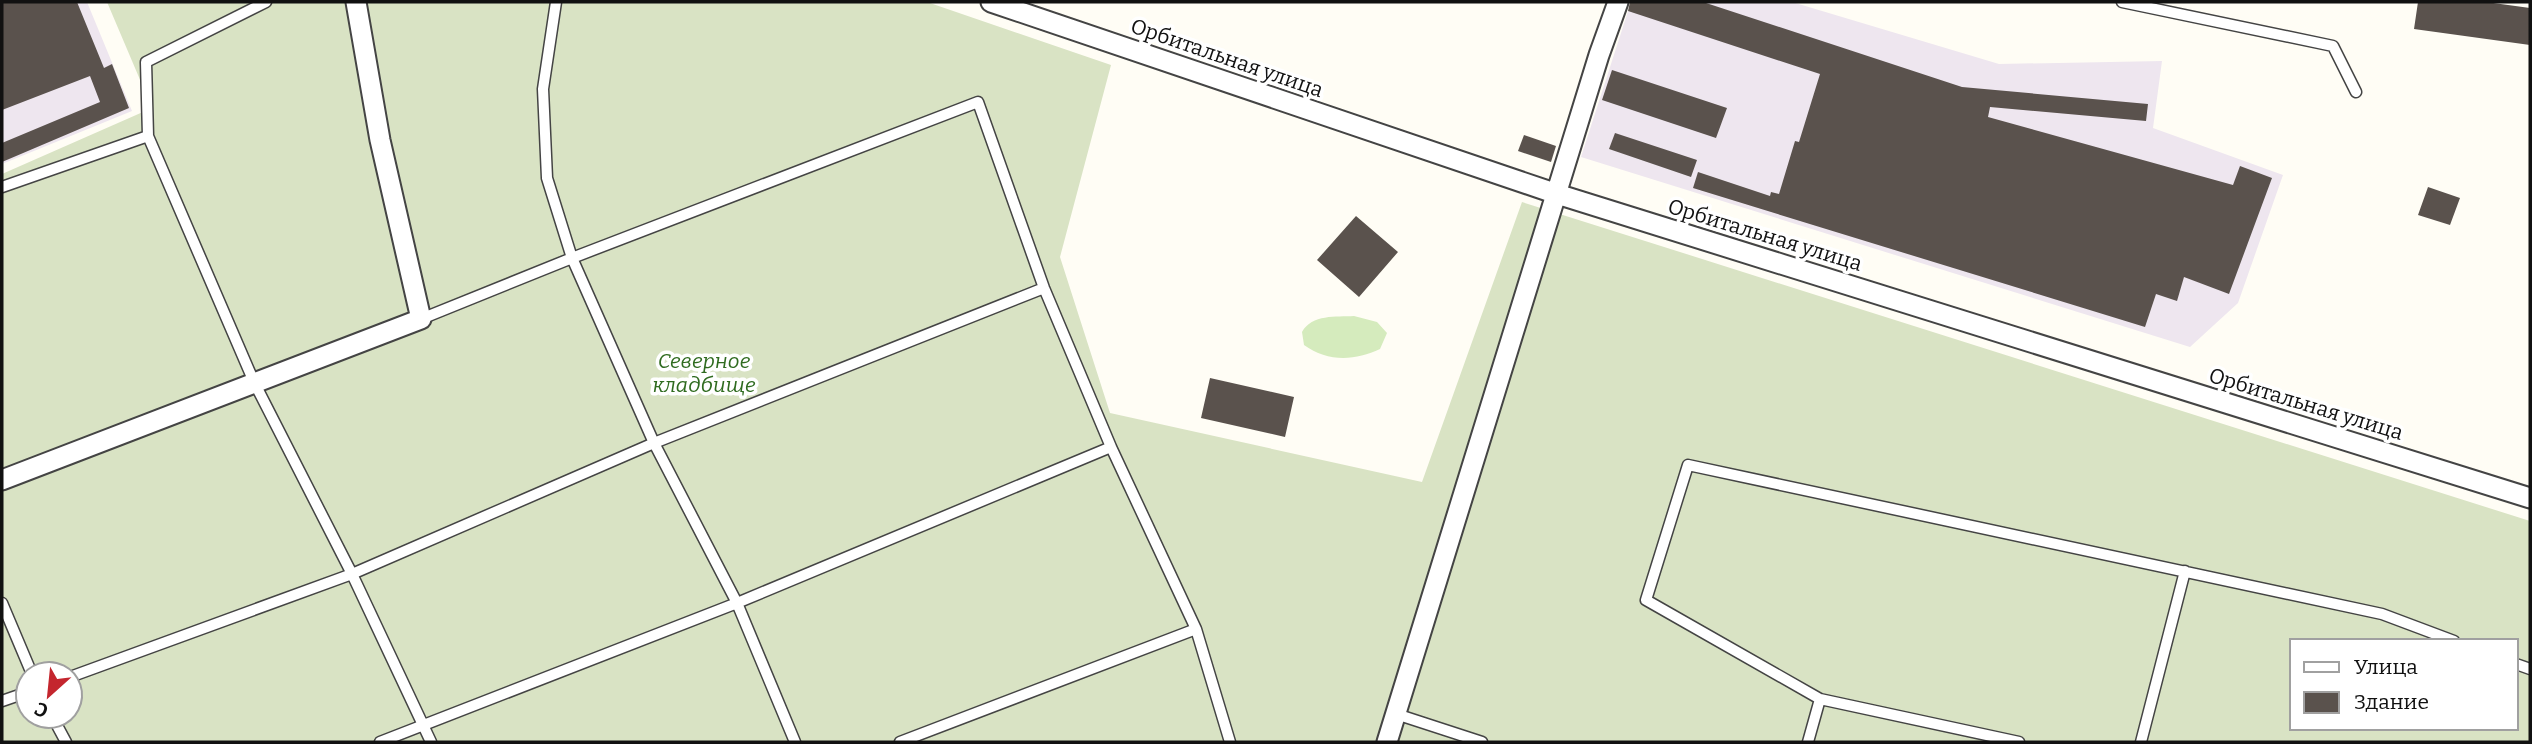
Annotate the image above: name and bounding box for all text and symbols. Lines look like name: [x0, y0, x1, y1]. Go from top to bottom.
street label: Орбитальная улица: [1127, 13, 1327, 103]
street label: Орбитальная улица: [1665, 193, 1866, 277]
park label: Северное кладбище: [652, 348, 756, 398]
street label: Орбитальная улица: [2206, 362, 2407, 446]
legend: [2290, 639, 2518, 730]
text: Улица: [2354, 654, 2418, 680]
north arrow: [14, 660, 84, 730]
text: Здание: [2354, 689, 2429, 715]
text: С: [31, 697, 52, 723]

